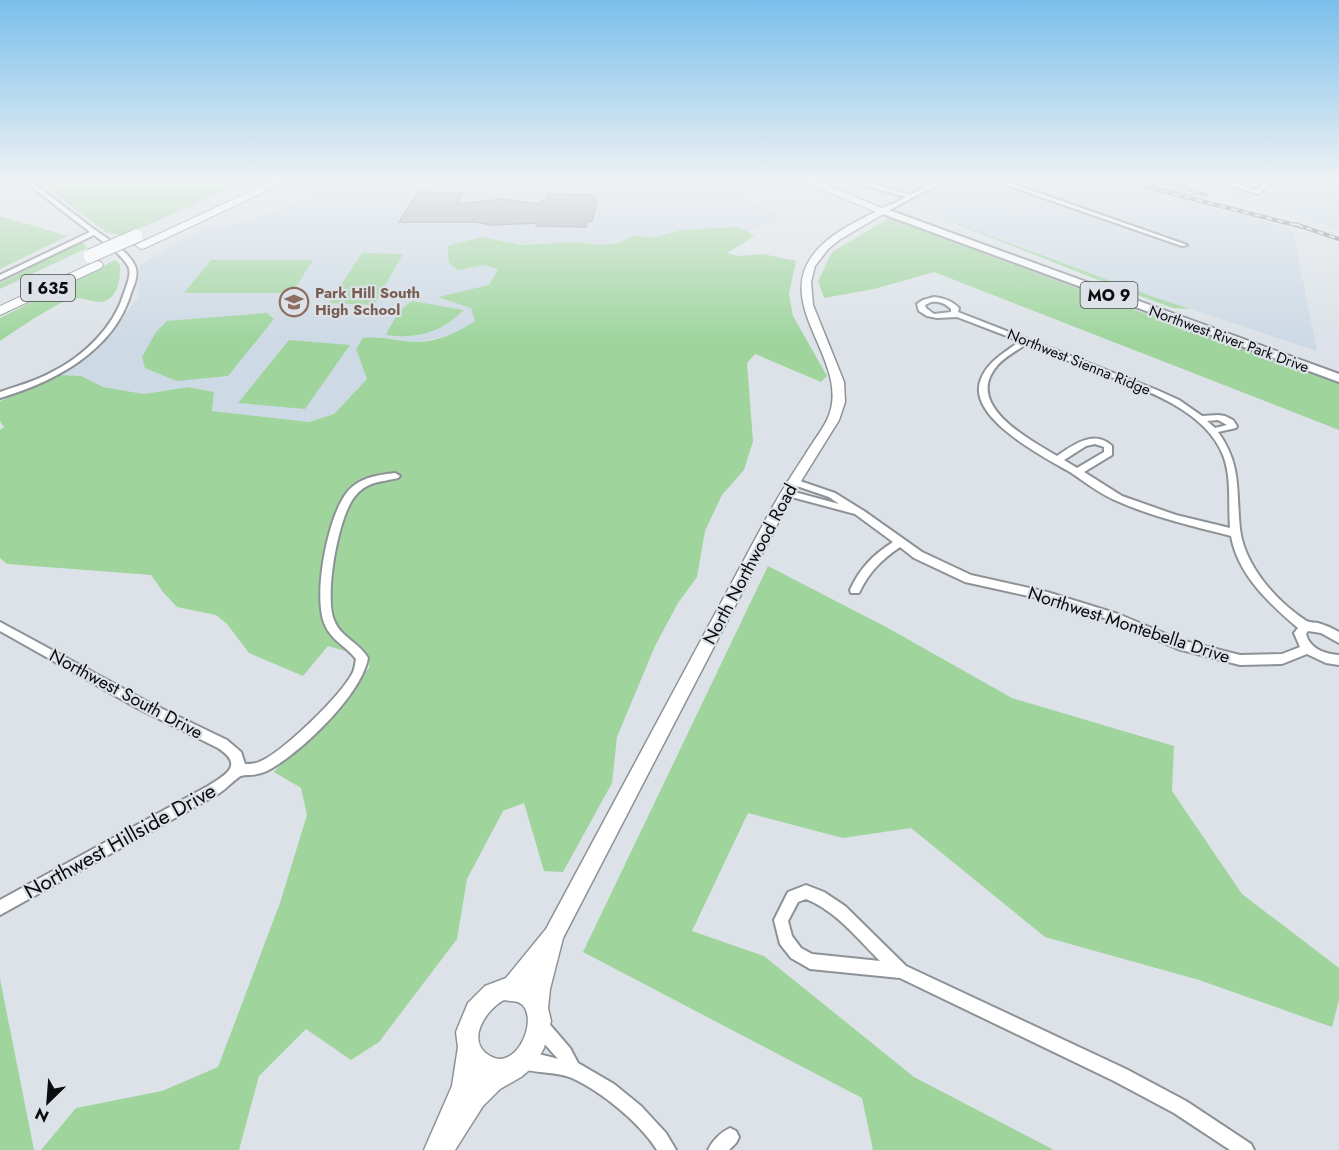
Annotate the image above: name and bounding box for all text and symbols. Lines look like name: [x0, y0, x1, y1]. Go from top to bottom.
road number: I 635: [21, 275, 75, 301]
place label: Park Hill South High School: [315, 282, 420, 321]
road number: MO 9: [1080, 282, 1138, 308]
school or university icon: Park Hill South High School: [278, 286, 310, 318]
street label: Northwest River Park Drive: [1146, 300, 1312, 378]
street label: Northwest Sienna Ridge: [1004, 323, 1154, 401]
street label: North Northwood Road: [697, 479, 803, 649]
street label: Northwest Montebella Drive: [1025, 580, 1233, 670]
street label: Northwest South Drive: [45, 643, 207, 745]
street label: Northwest Hillside Drive: [19, 776, 222, 906]
north arrow: [18, 1072, 78, 1132]
text: N: [31, 1102, 52, 1128]

